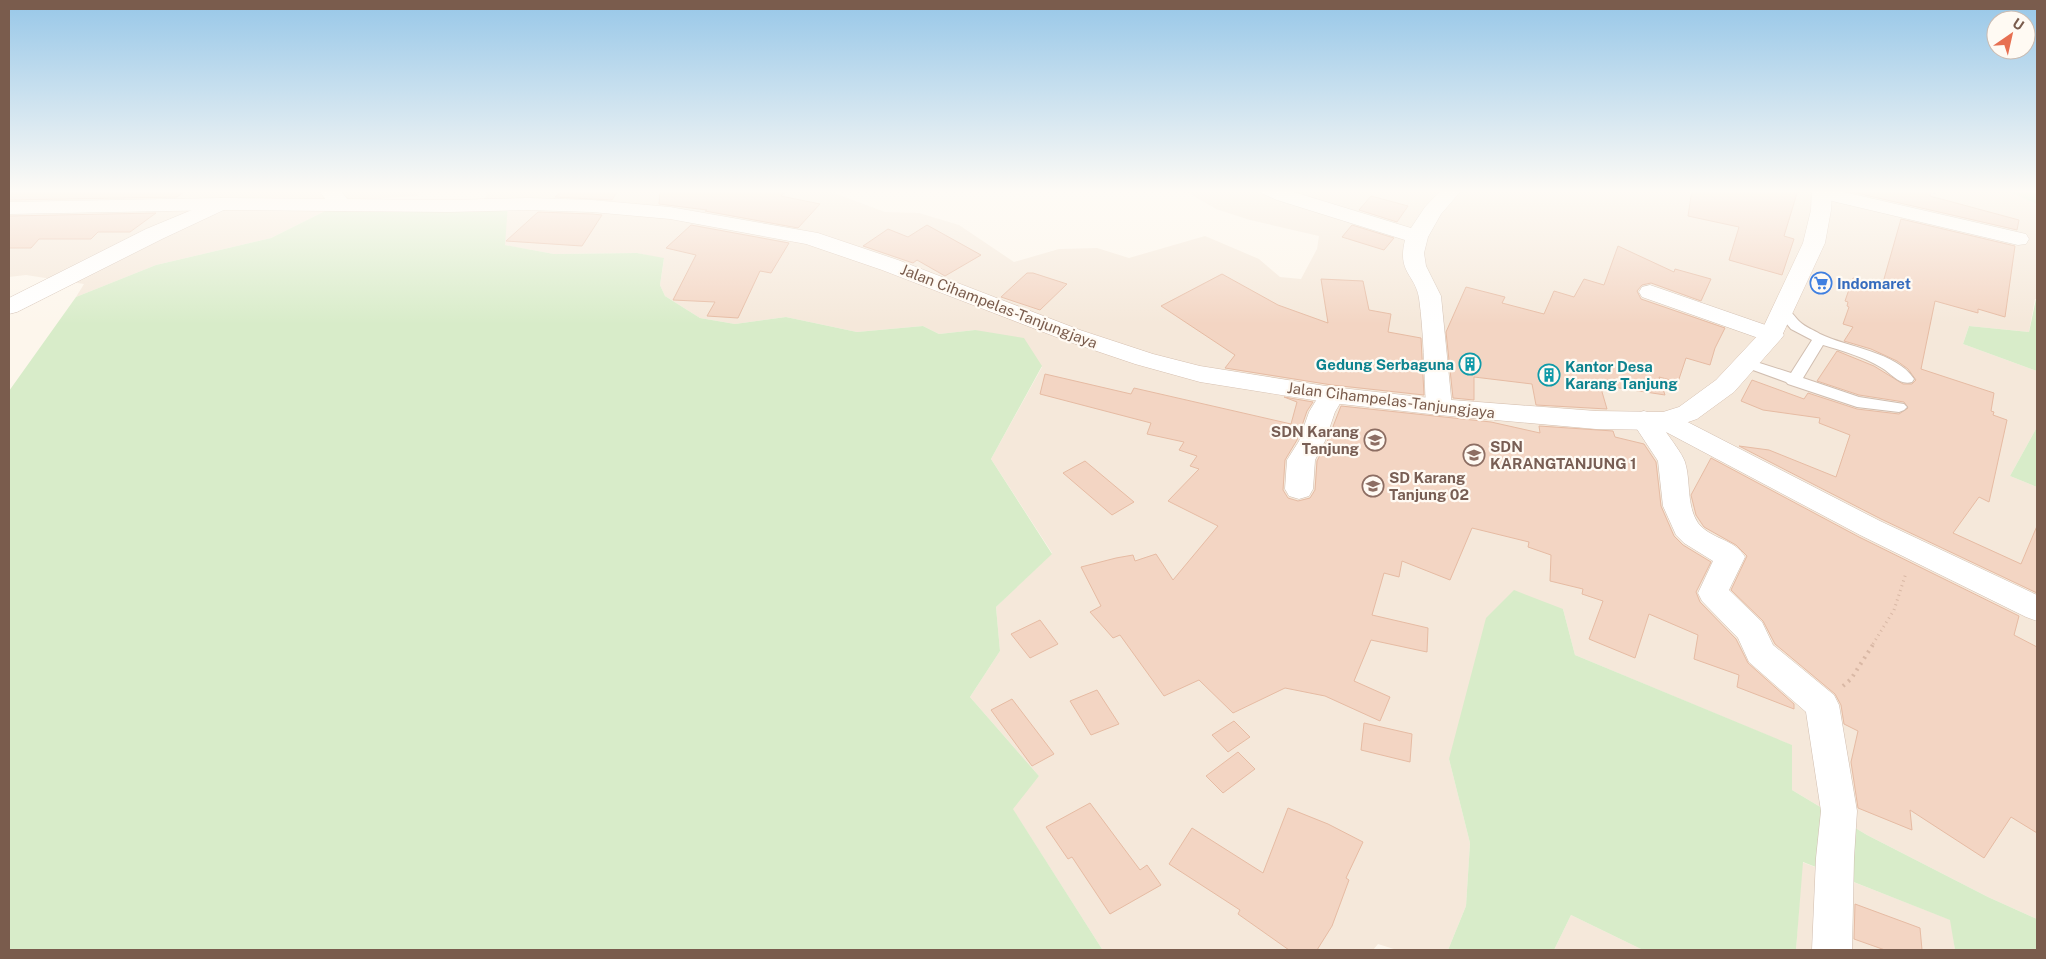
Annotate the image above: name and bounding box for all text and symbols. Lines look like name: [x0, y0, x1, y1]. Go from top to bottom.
north arrow: [1986, 10, 2036, 60]
text: U: [2010, 15, 2027, 34]
street label: Jalan Cihampelas-Tanjungjaya: [898, 261, 1100, 351]
supermarket icon: Indomaret: [1809, 271, 1833, 295]
place label: Indomaret: [1837, 275, 1911, 292]
building icon: Gedung Serbaguna: [1458, 352, 1482, 376]
place label: Gedung Serbaguna: [1316, 356, 1454, 373]
place label: Kantor Desa Karang Tanjung: [1565, 358, 1678, 392]
building icon: Kantor Desa Karang Tanjung: [1537, 363, 1561, 387]
street label: Jalan Cihampelas-Tanjungjaya: [1286, 379, 1496, 421]
place label: SDN Karang Tanjung: [1271, 423, 1360, 457]
school or university icon: SDN Karang Tanjung: [1363, 428, 1387, 452]
place label: SDN KARANGTANJUNG 1: [1490, 438, 1636, 472]
school or university icon: SDN KARANGTANJUNG 1: [1462, 443, 1486, 467]
place label: SD Karang Tanjung 02: [1389, 469, 1469, 503]
school or university icon: SD Karang Tanjung 02: [1361, 474, 1385, 498]

